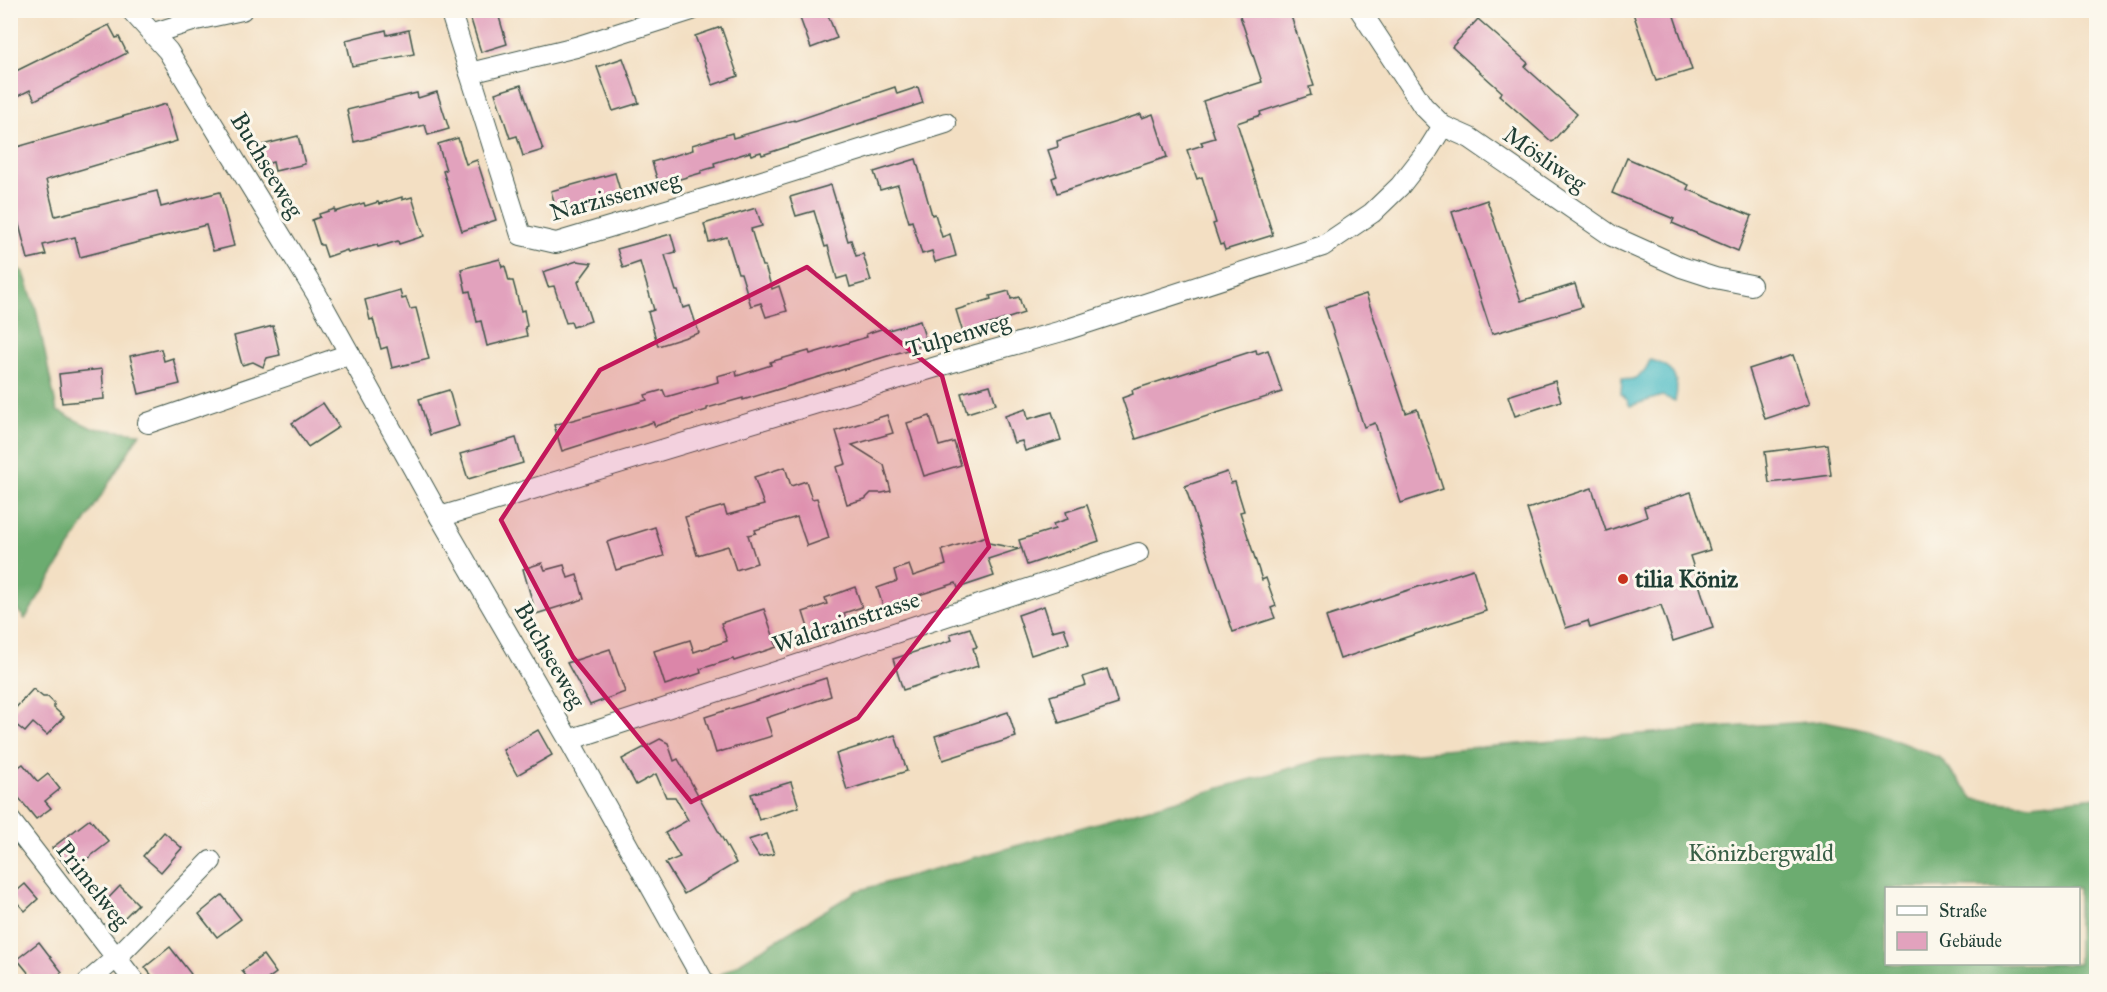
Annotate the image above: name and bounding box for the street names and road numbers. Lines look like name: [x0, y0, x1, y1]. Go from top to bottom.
street label: Buchseeweg: [224, 107, 311, 224]
street label: Mösliweg: [1497, 119, 1593, 199]
street label: Narzissenweg: [547, 164, 684, 228]
street label: Tulpenweg: [903, 306, 1014, 364]
street label: Waldrainstrasse: [769, 584, 923, 660]
street label: Buchseeweg: [508, 597, 593, 714]
street label: Primelweg: [50, 835, 137, 935]

